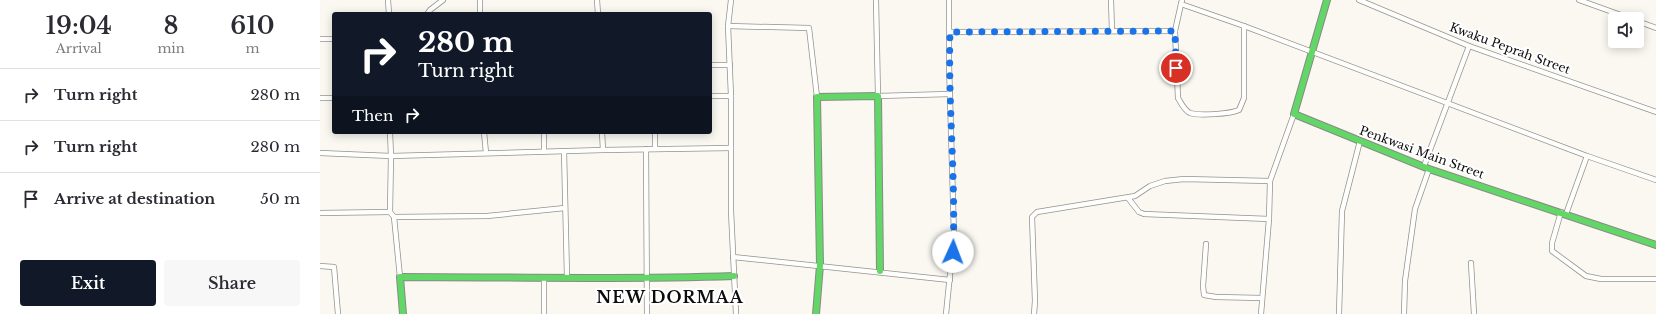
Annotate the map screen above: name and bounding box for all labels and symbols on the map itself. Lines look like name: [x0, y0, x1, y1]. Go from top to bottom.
street label: Kwaku Peprah Street: [1448, 19, 1573, 77]
pin: [1159, 51, 1193, 85]
street label: Penkwasi Main Street: [1358, 122, 1487, 182]
position arrow: [932, 231, 974, 273]
district label: NEW DORMAA: [596, 287, 744, 307]

